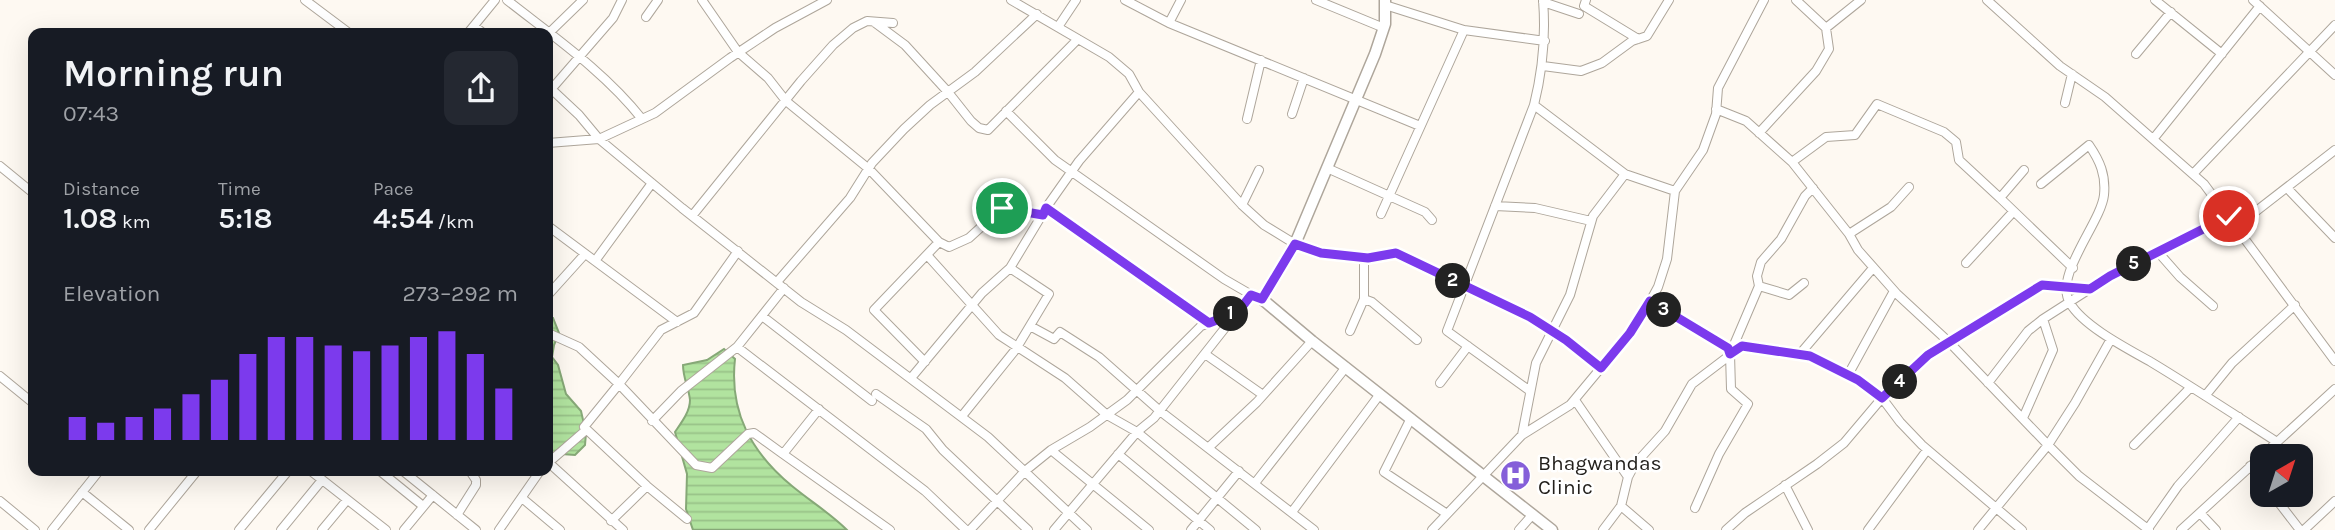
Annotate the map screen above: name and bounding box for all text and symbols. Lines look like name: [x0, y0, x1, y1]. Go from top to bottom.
text: Morning run: [63, 51, 284, 96]
button: share: [444, 51, 518, 125]
text: 07:43: [63, 100, 119, 127]
text: Distance: [63, 178, 140, 200]
text: Time: [218, 178, 261, 200]
text: Pace: [373, 178, 414, 200]
pin: [972, 178, 1032, 238]
pin: [2199, 186, 2259, 246]
icon: arrive: [983, 189, 1021, 227]
icon: check: [2210, 197, 2248, 235]
text: 1.08: [63, 200, 117, 236]
text: 5:18: [218, 200, 273, 236]
text: 4:54: [373, 200, 433, 236]
text: km: [117, 211, 150, 233]
text: /km: [433, 211, 474, 233]
pin: 5: [2116, 246, 2152, 282]
text: 5: [2128, 252, 2139, 274]
pin: 2: [1436, 264, 1470, 298]
text: 2: [1447, 269, 1458, 291]
text: Elevation: [63, 280, 160, 307]
text: 273–292 m: [402, 280, 518, 307]
pin: 3: [1646, 292, 1682, 328]
pin: 1: [1214, 296, 1248, 332]
text: 3: [1658, 298, 1669, 320]
text: 1: [1227, 302, 1234, 324]
pin: 4: [1882, 364, 1918, 400]
text: 4: [1894, 370, 1905, 392]
north arrow: [2250, 444, 2314, 508]
map controls: [2250, 444, 2313, 507]
place label: Bhagwandas Clinic: [1538, 451, 1662, 499]
hospital icon: Bhagwandas Clinic: [1498, 458, 1532, 492]

